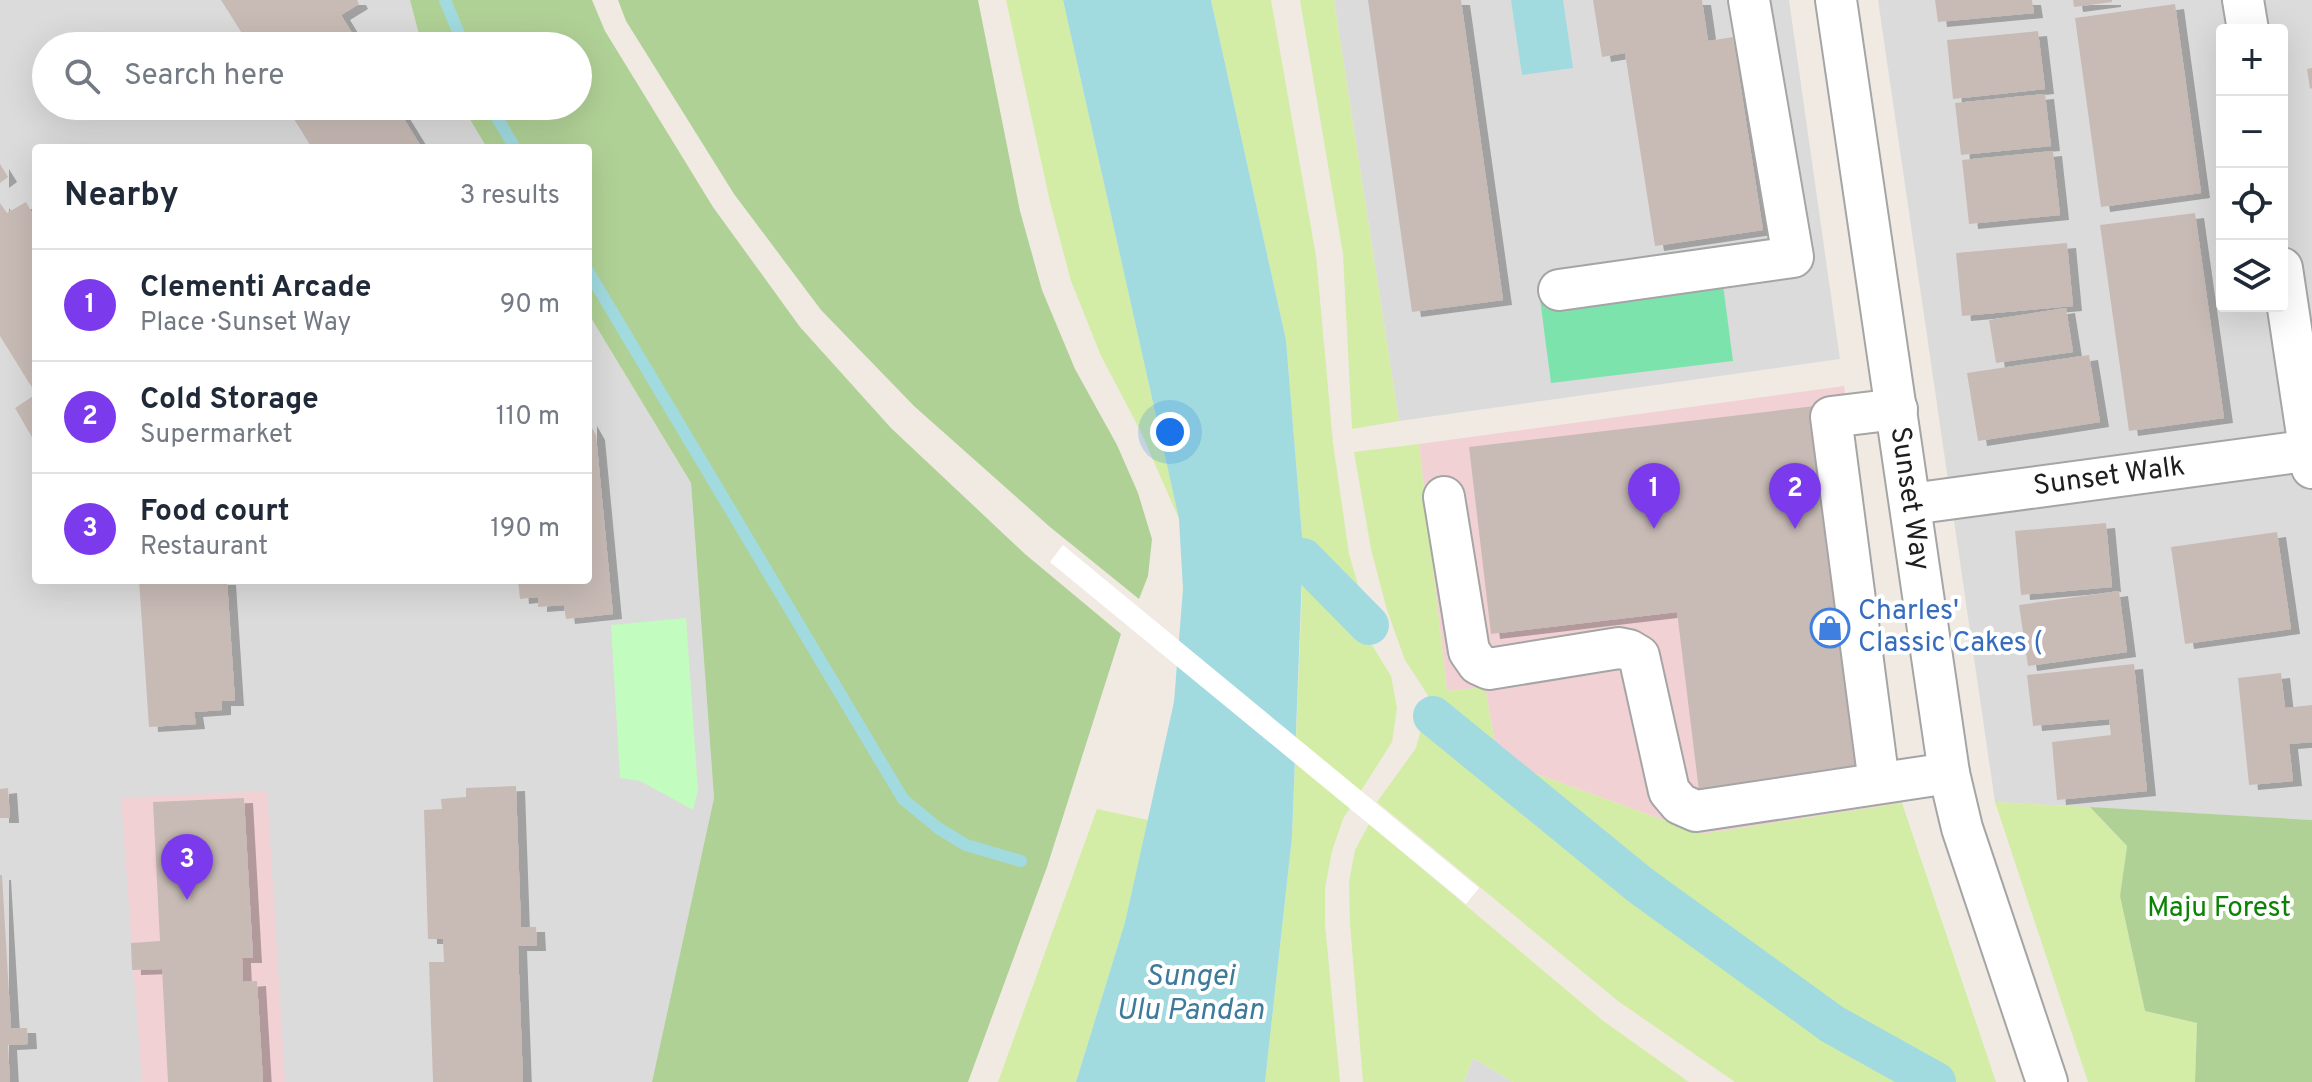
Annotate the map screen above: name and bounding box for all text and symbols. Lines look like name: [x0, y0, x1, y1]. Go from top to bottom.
map controls: [2216, 24, 2288, 312]
button: +: [2216, 24, 2288, 96]
search box: [32, 32, 592, 120]
icon: search: [60, 54, 104, 98]
text: Search here: [124, 58, 284, 95]
button: −: [2216, 96, 2288, 168]
button: locate: [2216, 168, 2288, 240]
text: Nearby: [64, 175, 179, 218]
text: 3 results: [460, 180, 560, 213]
button: layers: [2216, 240, 2288, 312]
text: Clementi Arcade: [140, 270, 371, 307]
text: 1: [85, 289, 95, 322]
text: 90 m: [500, 289, 560, 322]
text: Place · Sunset Way: [140, 307, 351, 340]
text: Cold Storage: [140, 382, 319, 419]
text: 2: [82, 401, 98, 434]
text: 110 m: [496, 401, 560, 434]
your location: [1150, 412, 1190, 452]
text: Supermarket: [140, 419, 292, 452]
street label: Sunset Way: [1881, 424, 1937, 573]
street label: Sunset Walk: [2031, 449, 2187, 505]
pin: 1: [1628, 463, 1680, 529]
pin: 2: [1769, 463, 1821, 529]
text: Food court: [140, 494, 290, 531]
text: 3: [82, 513, 98, 546]
text: 190 m: [490, 513, 560, 546]
text: Restaurant: [140, 531, 268, 564]
place label: Charles' Classic Cakes (: [1858, 594, 2043, 662]
shop icon: Charles' Classic Cakes (: [1809, 607, 1851, 649]
pin: 3: [161, 834, 213, 900]
park label: Maju Forest: [2147, 891, 2291, 927]
water label: Sungei Ulu Pandan: [1116, 959, 1264, 1030]

